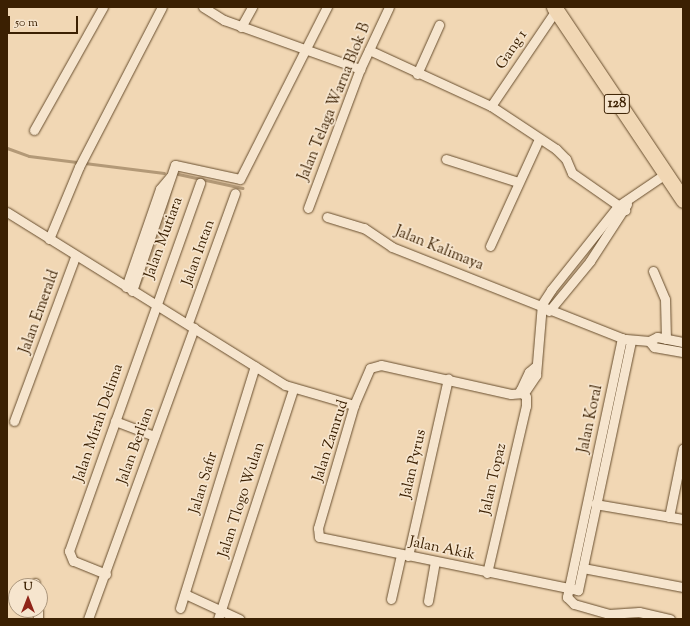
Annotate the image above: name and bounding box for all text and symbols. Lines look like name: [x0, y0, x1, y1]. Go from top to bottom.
scale bar: [10, 8, 80, 34]
text: 50 m: [15, 14, 38, 32]
street label: Jalan Telaga Warna Blok B: [295, 21, 375, 183]
street label: Gang 1: [492, 27, 532, 73]
road number: 128: [603, 92, 631, 116]
street label: Jalan Mutiara: [141, 195, 187, 281]
street label: Jalan Intan: [179, 218, 219, 288]
street label: Jalan Kalimaya: [392, 223, 486, 275]
street label: Jalan Emerald: [17, 268, 63, 356]
street label: Jalan Mirah Delima: [70, 362, 128, 484]
street label: Jalan Koral: [575, 383, 607, 455]
street label: Jalan Zamrud: [309, 398, 353, 484]
street label: Jalan Berlian: [114, 405, 158, 487]
street label: Jalan Pyrus: [397, 428, 431, 500]
street label: Jalan Tlogo Wulan: [215, 440, 269, 560]
street label: Jalan Topaz: [477, 442, 511, 516]
street label: Jalan Safir: [186, 450, 222, 516]
street label: Jalan Akik: [407, 533, 477, 565]
north arrow: [8, 578, 48, 618]
text: U: [24, 579, 32, 595]

